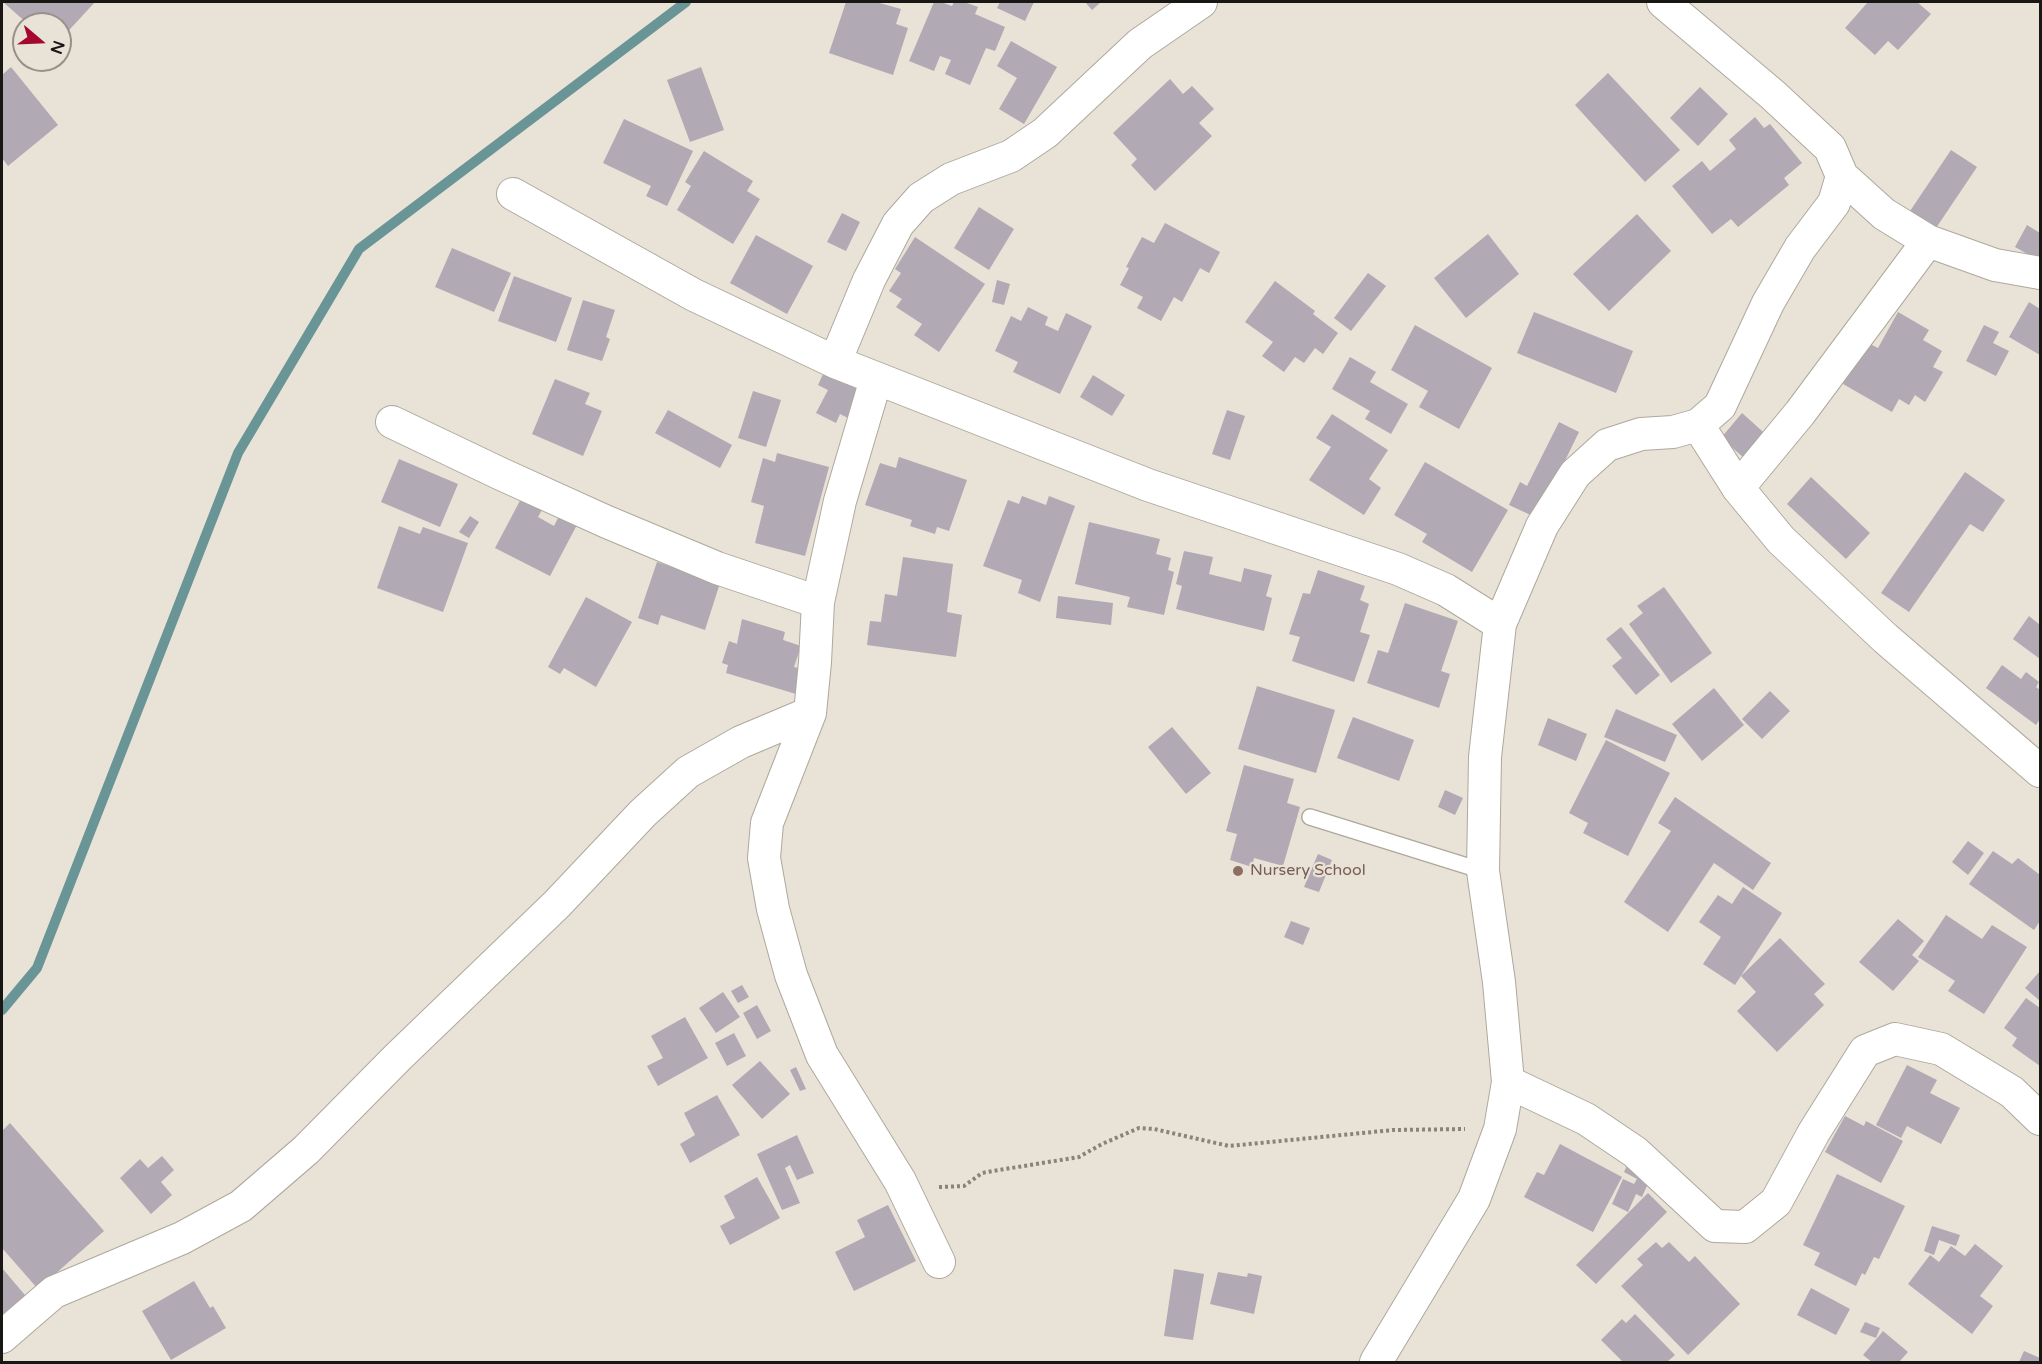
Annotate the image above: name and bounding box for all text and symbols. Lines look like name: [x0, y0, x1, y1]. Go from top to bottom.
north arrow: [12, 12, 72, 72]
text: N: [46, 38, 69, 57]
place label: Nursery School: [1250, 861, 1366, 881]
marker: Nursery School: [1231, 864, 1245, 878]

